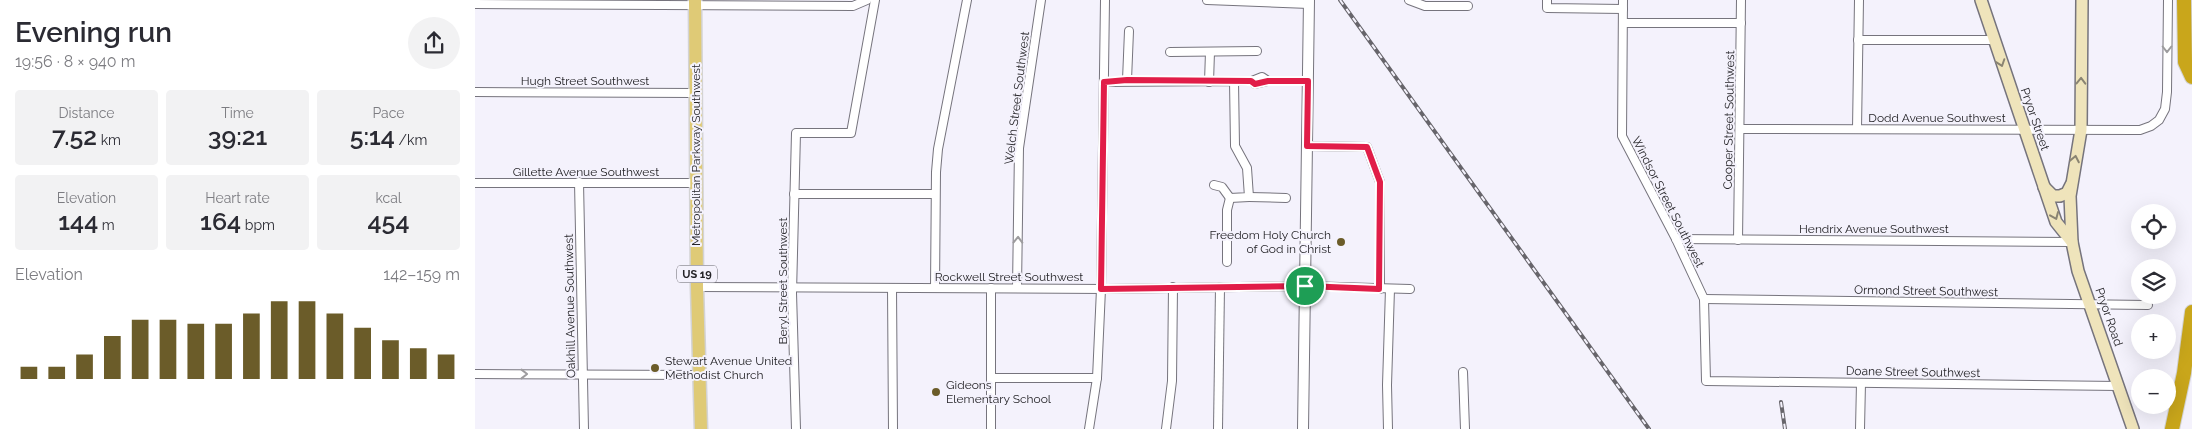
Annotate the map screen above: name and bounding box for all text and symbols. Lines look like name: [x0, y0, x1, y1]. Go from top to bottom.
text: Evening run: [15, 16, 172, 49]
button: share: [408, 17, 460, 69]
street label: Welch Street Southwest: [1002, 31, 1032, 165]
one-way arrow: [2162, 45, 2172, 53]
street label: Cooper Street Southwest: [1721, 50, 1737, 190]
text: 19:56 · 8 × 940 m: [15, 52, 135, 71]
one-way arrow: [1995, 58, 2005, 67]
street label: Metropolitan Parkway Southwest: [689, 64, 703, 246]
street label: Hugh Street Southwest: [521, 74, 649, 88]
one-way arrow: [2076, 77, 2086, 85]
street label: Pryor Street: [2018, 86, 2052, 152]
text: Distance: [58, 105, 115, 121]
text: Time: [221, 105, 254, 121]
text: Pace: [372, 105, 405, 121]
street label: Dodd Avenue Southwest: [1868, 111, 2006, 125]
text: 7.52: [52, 121, 97, 151]
text: 39:21: [208, 121, 267, 151]
text: 5:14: [350, 121, 395, 151]
text: km: [97, 132, 121, 148]
text: /km: [395, 132, 427, 148]
street label: Windsor Street Southwest: [1629, 134, 1707, 270]
one-way arrow: [2069, 155, 2080, 164]
street label: Gillette Avenue Southwest: [513, 165, 659, 179]
text: Elevation: [57, 190, 116, 206]
text: Heart rate: [205, 190, 270, 206]
text: kcal: [375, 190, 402, 206]
map controls: [2131, 204, 2176, 414]
button: locate: [2131, 204, 2176, 249]
text: 144: [58, 206, 98, 236]
text: 164: [200, 206, 241, 236]
text: 454: [368, 206, 409, 236]
one-way arrow: [2048, 211, 2059, 220]
text: m: [98, 217, 115, 233]
text: bpm: [241, 217, 275, 233]
street label: Beryl Street Southwest: [776, 218, 790, 344]
street label: Hendrix Avenue Southwest: [1799, 222, 1949, 236]
place label: Freedom Holy Church of God in Christ: [1209, 228, 1331, 256]
street label: Oakhill Avenue Southwest: [562, 234, 578, 378]
one-way arrow: [1012, 235, 1023, 243]
marker: Freedom Holy Church of God in Christ: [1335, 236, 1347, 248]
button: layers: [2131, 259, 2176, 304]
text: Elevation: [15, 265, 83, 284]
text: 142–159 m: [383, 265, 460, 284]
pin: [1284, 265, 1326, 307]
road number: US 19: [677, 266, 717, 282]
street label: Rockwell Street Southwest: [935, 270, 1083, 284]
icon: arrive: [1291, 272, 1319, 300]
street label: Ormond Street Southwest: [1854, 283, 1998, 299]
street label: Pryor Road: [2092, 286, 2126, 348]
button: +: [2131, 314, 2176, 359]
place label: Stewart Avenue United Methodist Church: [665, 354, 792, 382]
marker: Stewart Avenue United Methodist Church: [649, 362, 661, 374]
street label: Doane Street Southwest: [1846, 364, 1980, 380]
one-way arrow: [520, 369, 528, 379]
button: −: [2131, 369, 2176, 414]
place label: Gideons Elementary School: [946, 378, 1052, 406]
marker: Gideons Elementary School: [930, 386, 942, 398]

